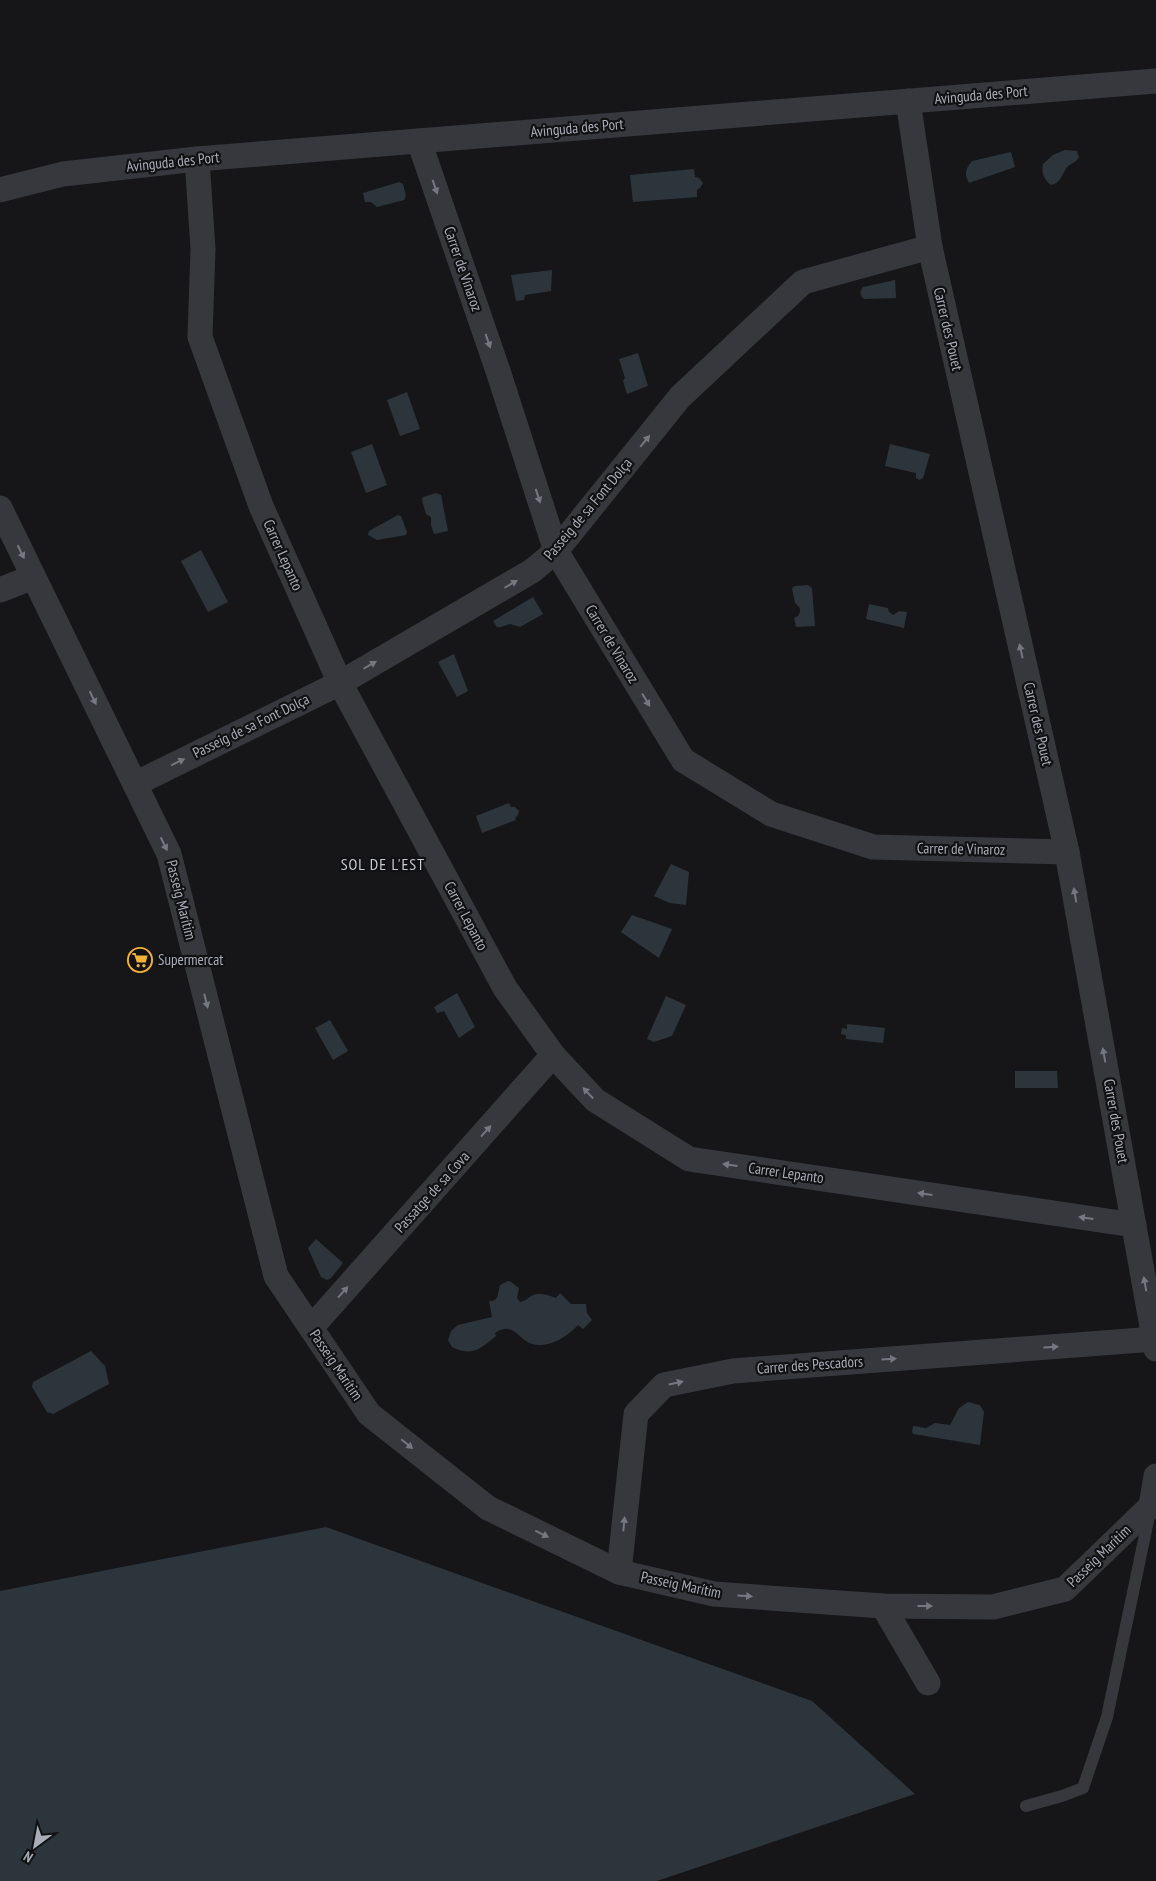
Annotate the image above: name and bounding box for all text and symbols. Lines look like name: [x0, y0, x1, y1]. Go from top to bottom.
street label: Avinguda des Port: [934, 81, 1028, 108]
street label: Avinguda des Port: [530, 114, 624, 141]
street label: Avinguda des Port: [126, 147, 220, 176]
one-way arrow: [432, 180, 439, 195]
street label: Carrer de Vinaroz: [440, 224, 487, 314]
street label: Carrer des Pouet: [930, 285, 967, 372]
one-way arrow: [484, 334, 492, 349]
one-way arrow: [639, 435, 650, 448]
street label: Passeig de sa Font Dolça: [539, 454, 636, 564]
one-way arrow: [535, 488, 542, 503]
street label: Carrer Lepanto: [259, 516, 308, 593]
one-way arrow: [18, 545, 26, 559]
one-way arrow: [503, 580, 518, 588]
street label: Carrer de Vinaroz: [581, 601, 643, 687]
one-way arrow: [1017, 644, 1025, 659]
one-way arrow: [364, 661, 377, 670]
street label: Carrer des Pouet: [1020, 680, 1057, 767]
street label: Passeig de sa Font Dolça: [189, 689, 312, 762]
one-way arrow: [89, 691, 97, 705]
one-way arrow: [642, 693, 651, 706]
one-way arrow: [171, 758, 186, 767]
one-way arrow: [160, 837, 168, 851]
street label: Carrer de Vinaroz: [917, 838, 1005, 859]
district label: SOL DE L'EST: [341, 854, 425, 874]
street label: Passeig Marítim: [162, 858, 201, 942]
street label: Carrer Lepanto: [440, 878, 493, 954]
one-way arrow: [1070, 887, 1078, 903]
supermarket icon: Supermercat: [127, 947, 153, 973]
place label: Supermercat: [158, 950, 223, 969]
one-way arrow: [202, 993, 210, 1008]
one-way arrow: [1099, 1047, 1107, 1063]
street label: Carrer des Pouet: [1100, 1077, 1133, 1164]
one-way arrow: [582, 1087, 594, 1099]
one-way arrow: [480, 1125, 492, 1137]
street label: Passatge de sa Cova: [390, 1147, 473, 1236]
street label: Carrer Lepanto: [747, 1158, 825, 1187]
one-way arrow: [722, 1160, 738, 1168]
one-way arrow: [917, 1189, 933, 1197]
one-way arrow: [1078, 1213, 1094, 1221]
one-way arrow: [1141, 1276, 1149, 1292]
one-way arrow: [337, 1286, 349, 1298]
street label: Passeig Marítim: [306, 1326, 367, 1404]
one-way arrow: [1044, 1343, 1060, 1351]
street label: Carrer des Pescadors: [756, 1351, 864, 1378]
one-way arrow: [882, 1355, 898, 1363]
one-way arrow: [668, 1378, 684, 1386]
one-way arrow: [401, 1439, 414, 1449]
one-way arrow: [620, 1515, 628, 1531]
street label: Passeig Marítim: [1063, 1520, 1135, 1591]
one-way arrow: [534, 1530, 549, 1538]
street label: Passeig Marítim: [639, 1567, 723, 1602]
one-way arrow: [737, 1593, 753, 1601]
one-way arrow: [917, 1603, 933, 1611]
north arrow: [10, 1821, 60, 1871]
text: N: [20, 1847, 36, 1867]

